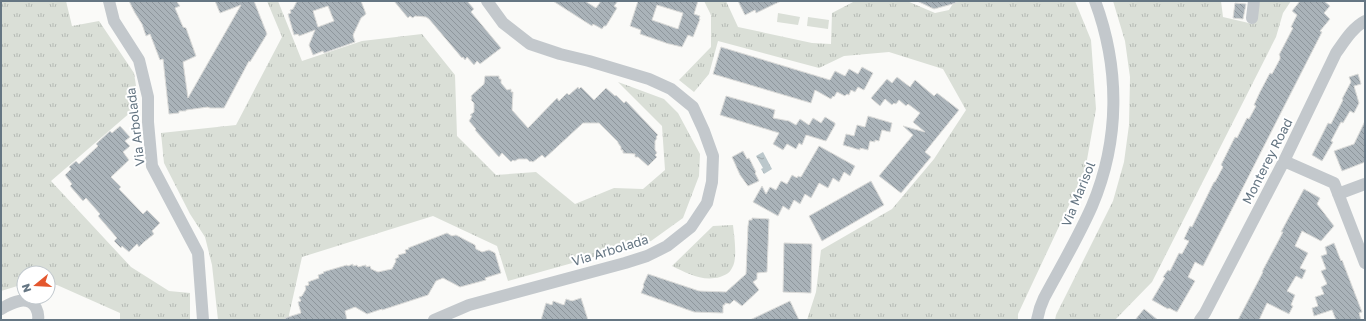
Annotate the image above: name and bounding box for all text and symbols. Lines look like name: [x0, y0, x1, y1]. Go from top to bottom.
street label: Via Arbolada: [122, 87, 148, 167]
street label: Monterey Road: [1238, 115, 1296, 207]
street label: Via Marisol: [1058, 159, 1098, 229]
street label: Via Arbolada: [570, 231, 650, 269]
north arrow: [16, 265, 56, 305]
text: N: [19, 282, 33, 294]

